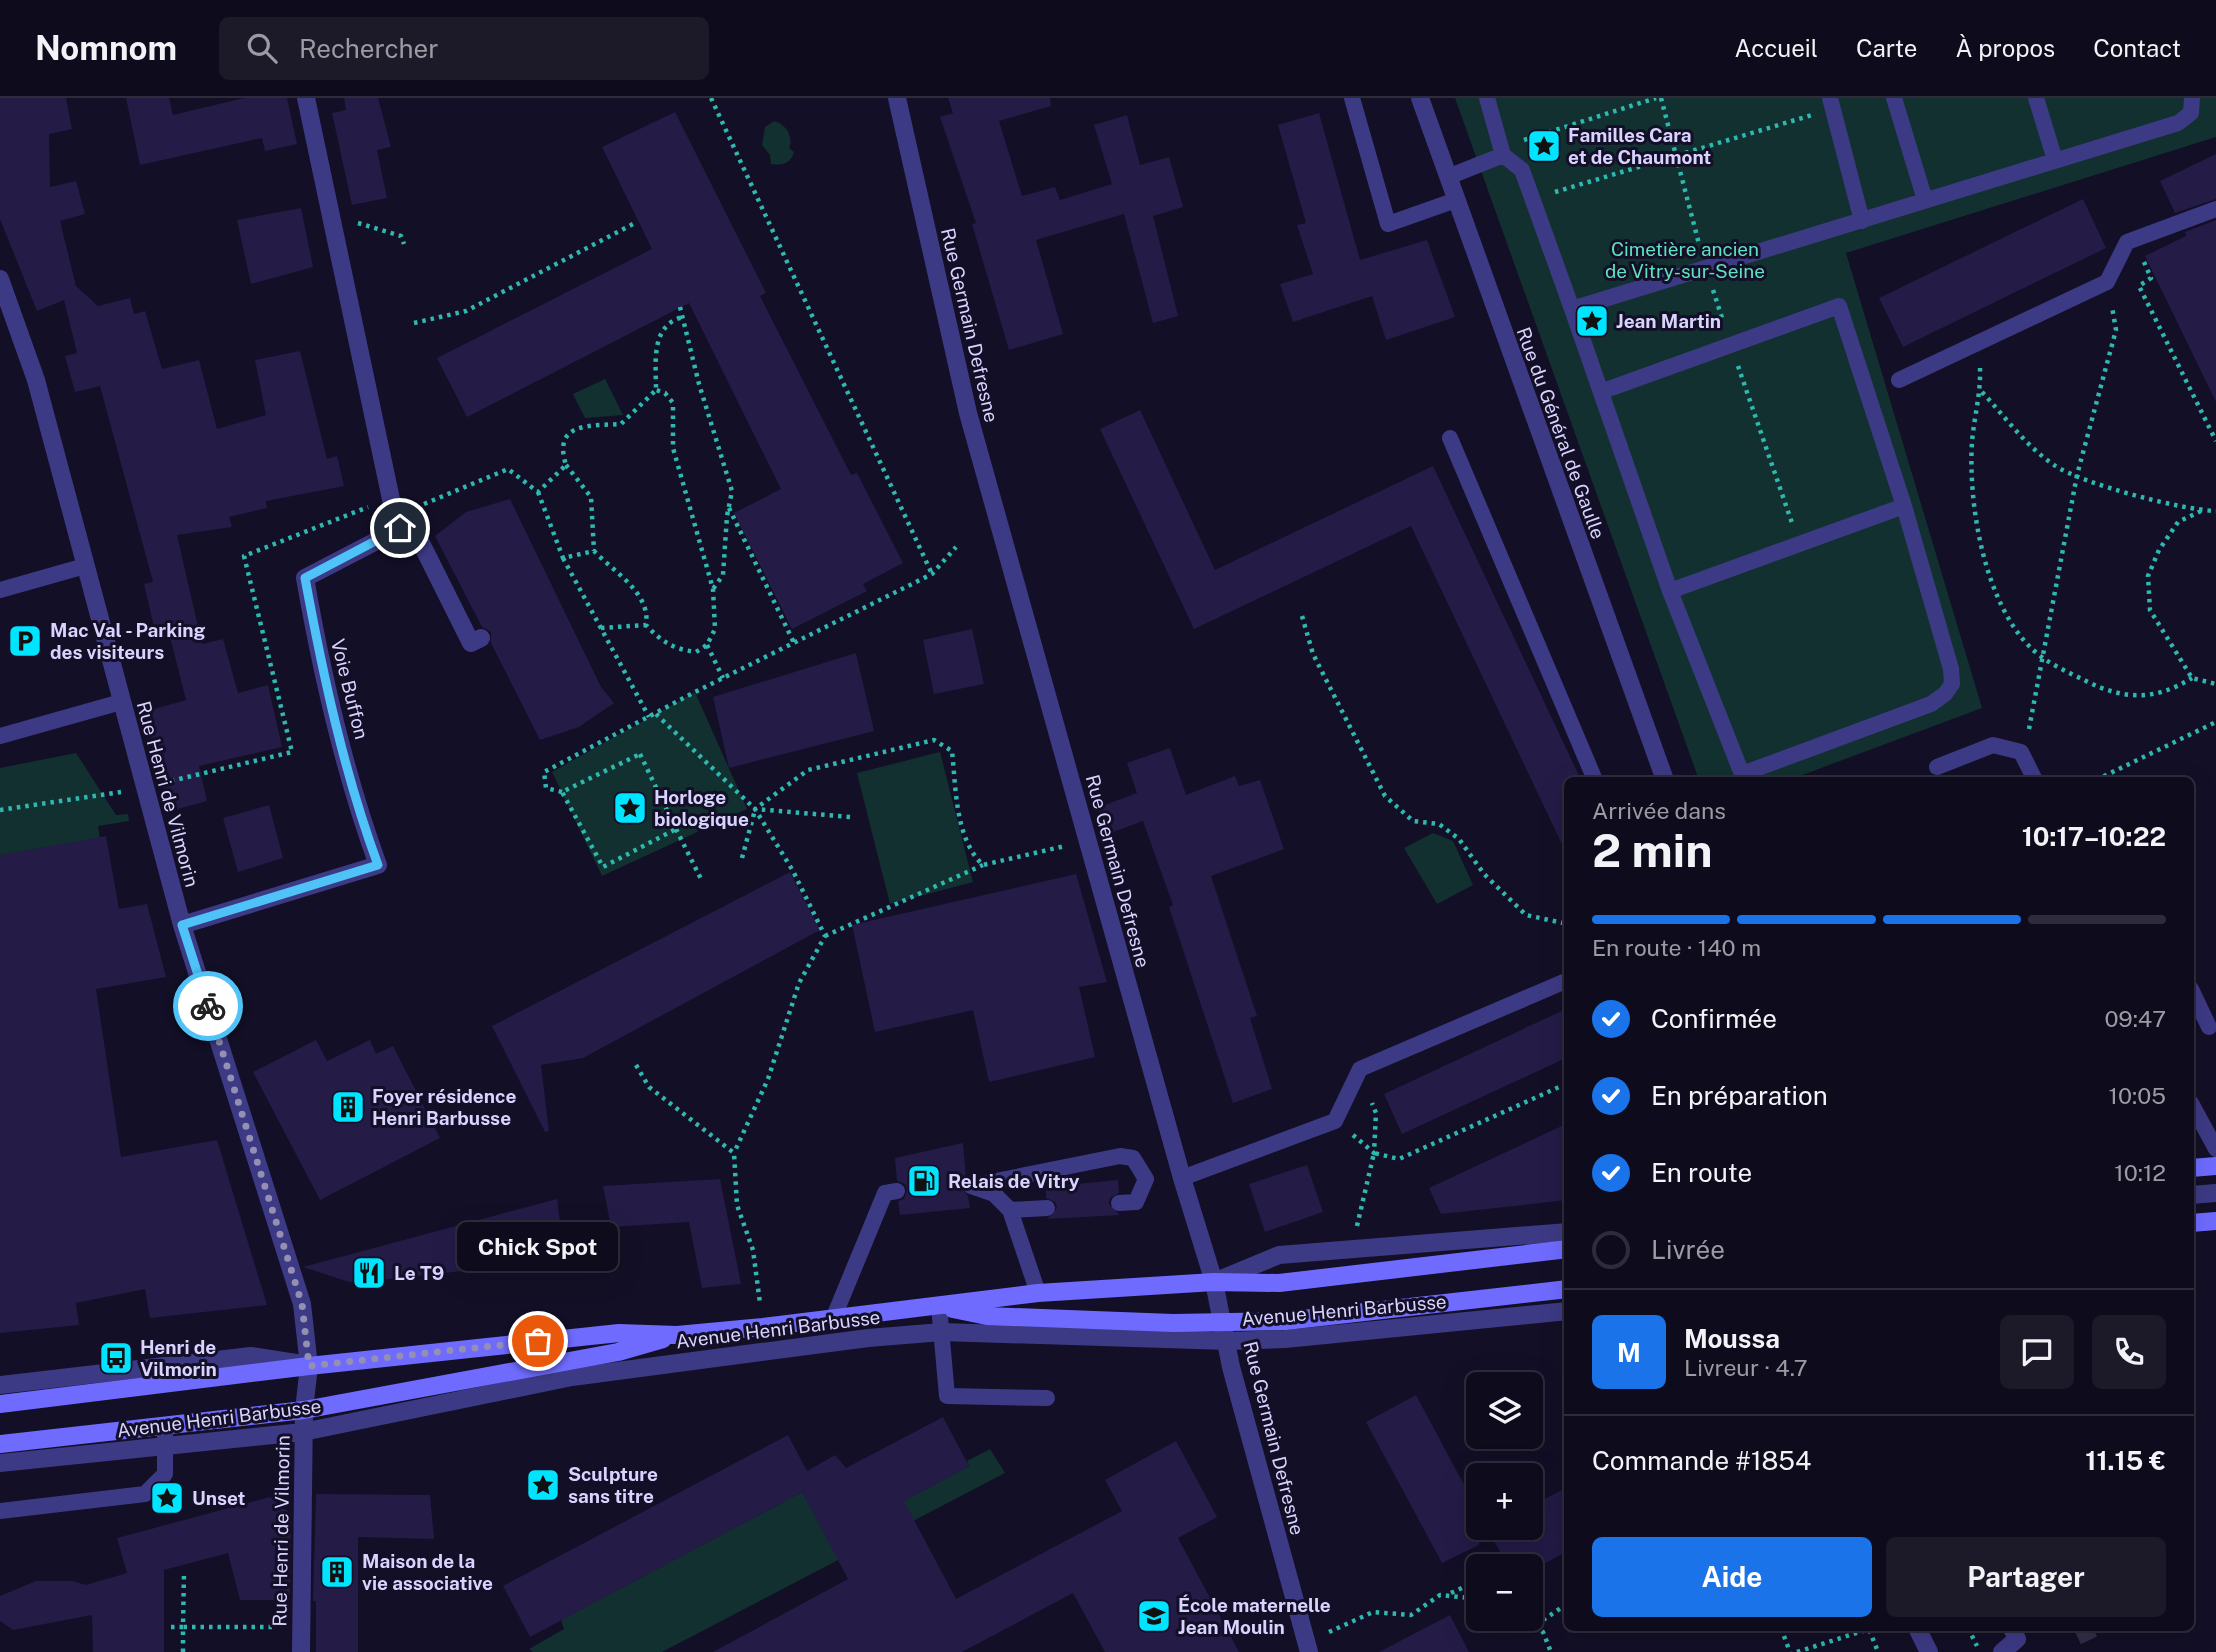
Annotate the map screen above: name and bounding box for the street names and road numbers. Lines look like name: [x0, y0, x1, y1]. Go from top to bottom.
street label: Rue Germain Defresne: [937, 226, 1003, 424]
street label: Rue du Général de Gaulle: [1512, 324, 1610, 542]
street label: Voie Buffon: [327, 637, 373, 741]
street label: Rue Henri de Vilmorin: [133, 699, 203, 889]
street label: Rue Germain Defresne: [1082, 772, 1154, 970]
street label: Avenue Henri Barbusse: [1241, 1290, 1447, 1330]
street label: Avenue Henri Barbusse: [675, 1306, 881, 1352]
street label: Rue Germain Defresne: [1239, 1339, 1309, 1537]
street label: Avenue Henri Barbusse: [116, 1395, 322, 1441]
street label: Rue Henri de Vilmorin: [268, 1435, 294, 1627]

